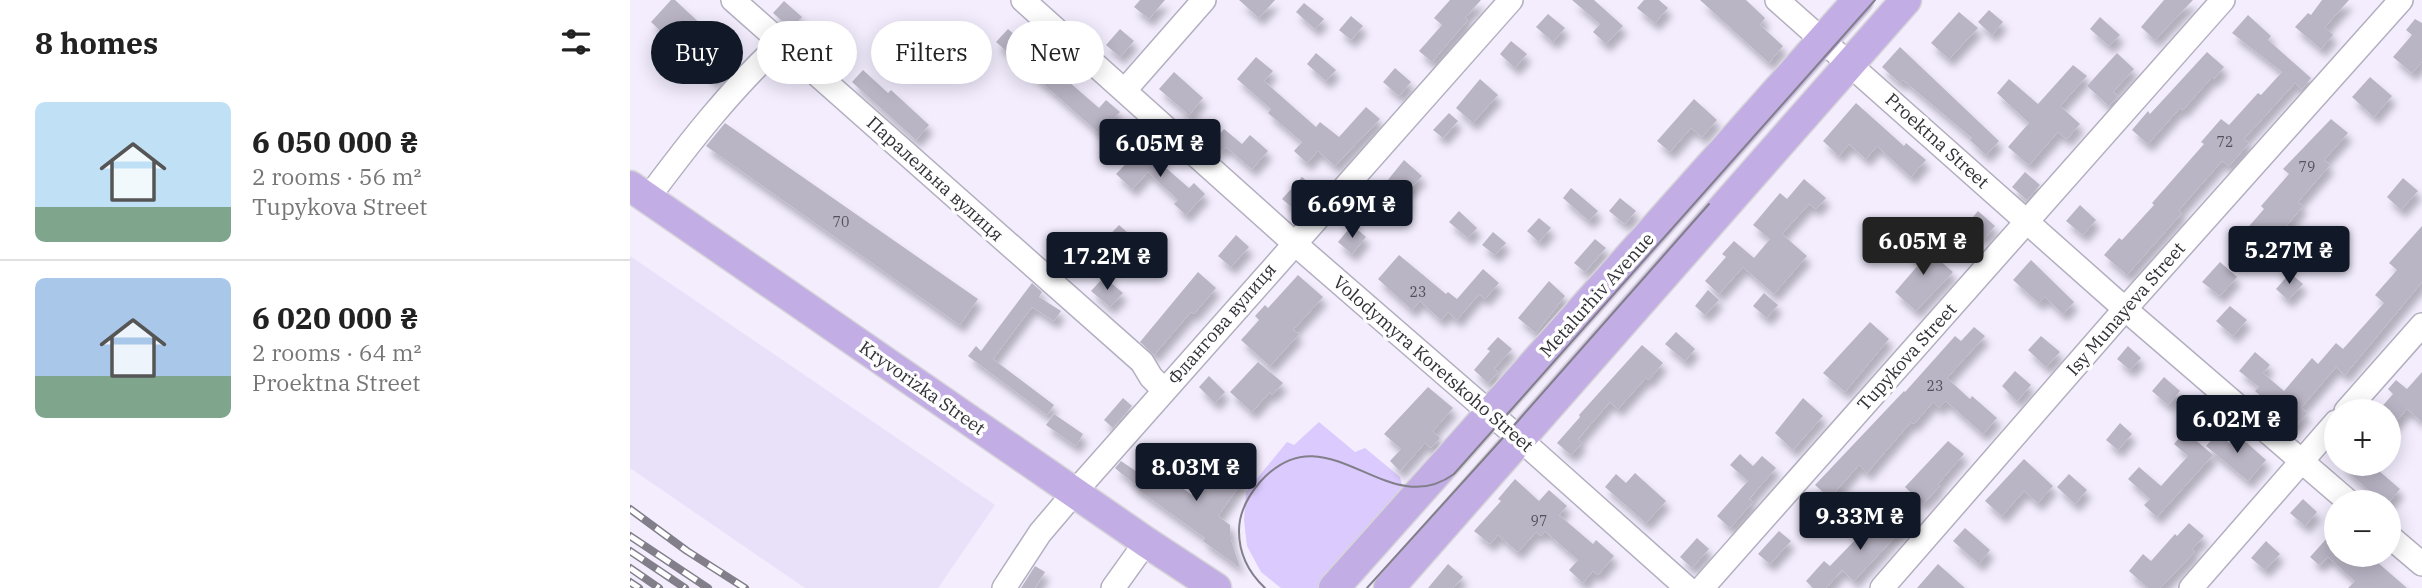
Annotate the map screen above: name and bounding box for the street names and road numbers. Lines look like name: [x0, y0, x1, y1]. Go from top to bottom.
street label: Proektna Street: [1881, 88, 1994, 193]
street label: Паралельна вулиця: [862, 111, 1008, 246]
street label: Metalurhiv Avenue: [1535, 228, 1659, 362]
street label: Isy Munayeva Street: [2061, 237, 2190, 380]
street label: Флангова вулиця: [1162, 258, 1281, 389]
street label: Volodymyra Koretskoho Street: [1329, 270, 1538, 457]
street label: Tupykova Street: [1852, 298, 1961, 415]
street label: Kryvorizka Street: [855, 336, 990, 440]

